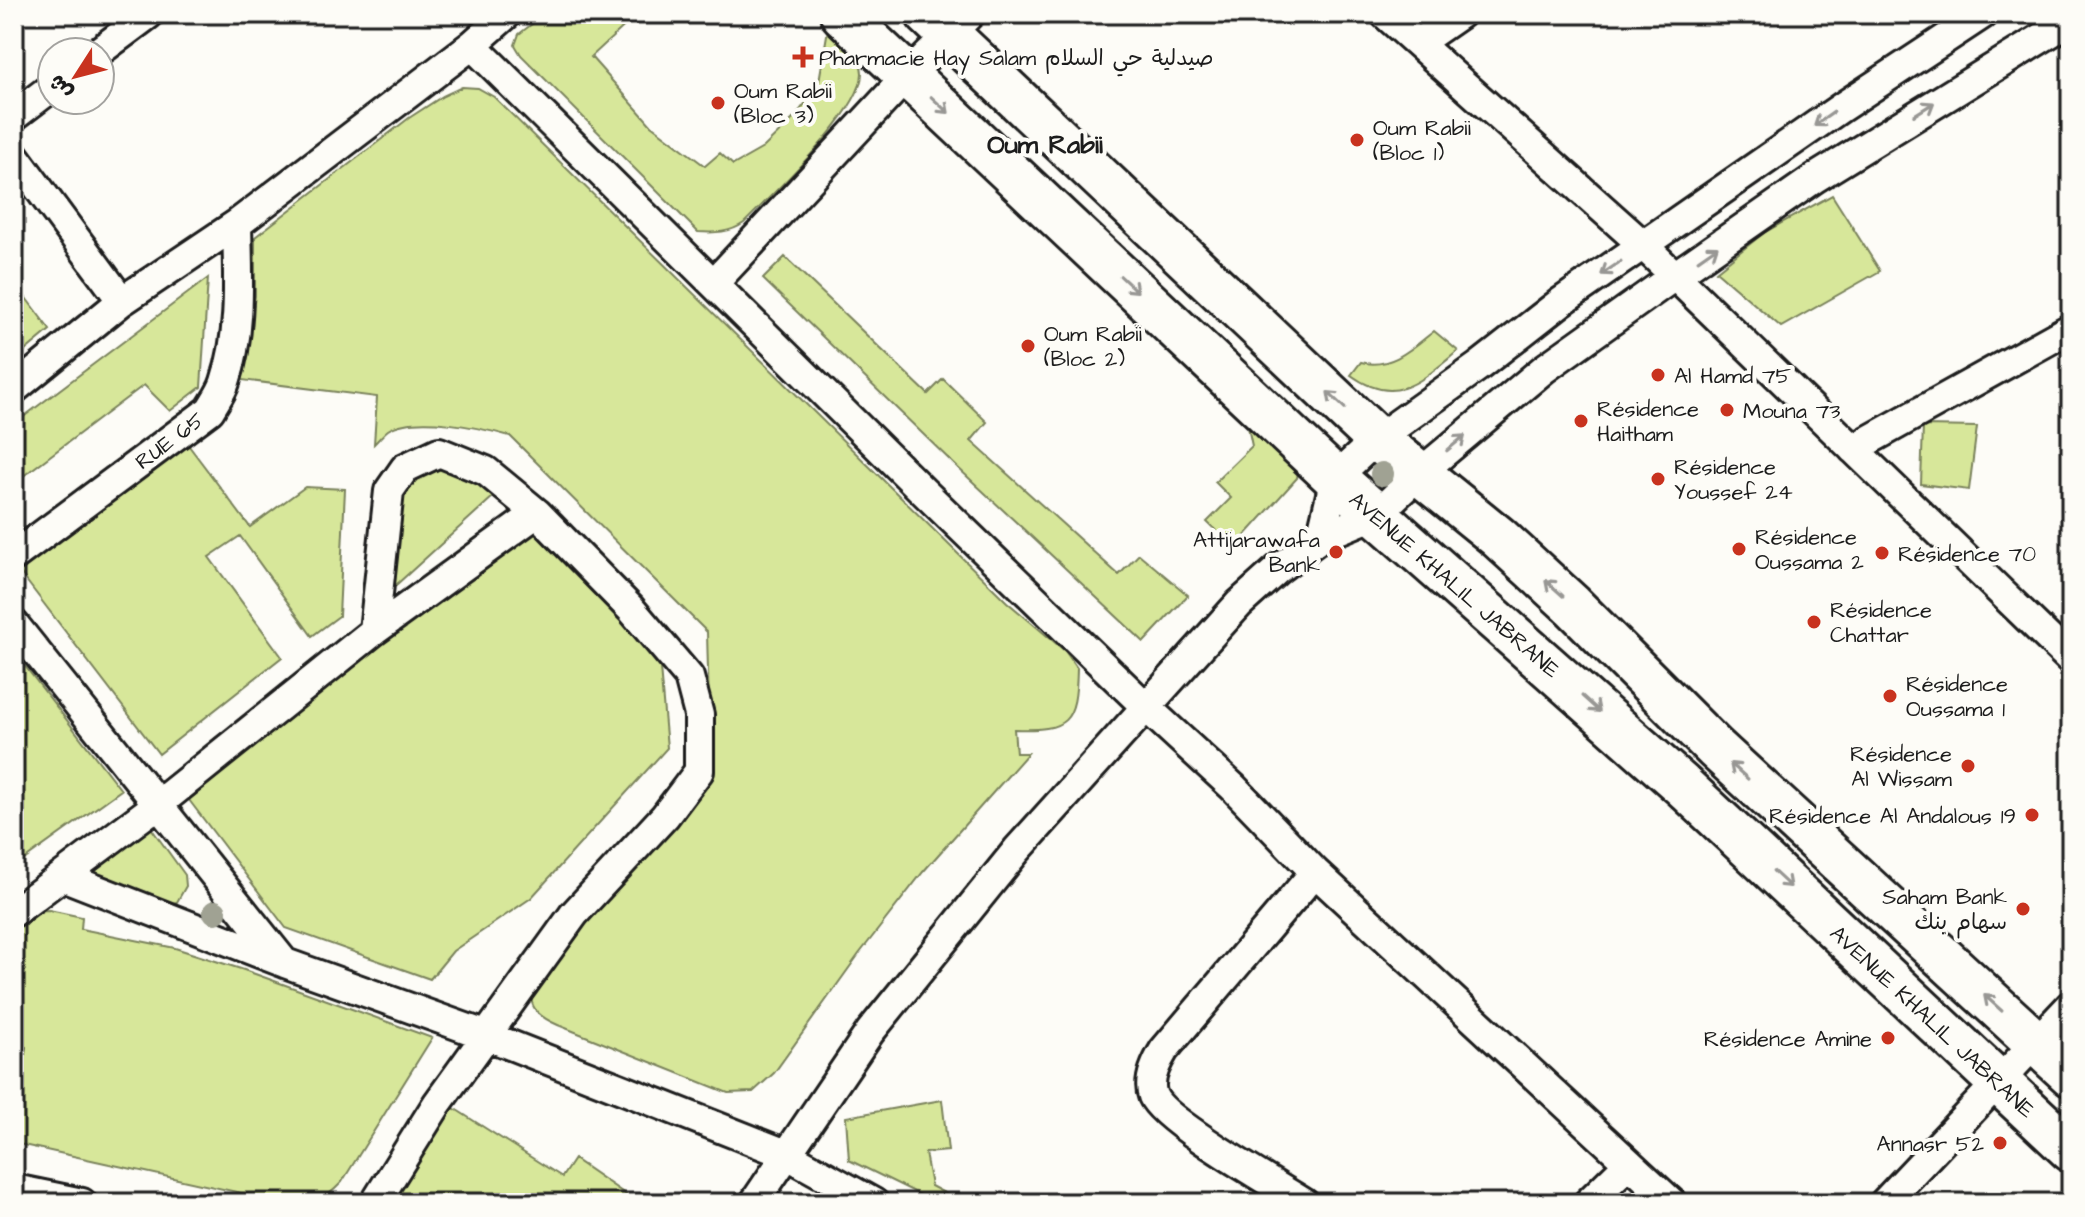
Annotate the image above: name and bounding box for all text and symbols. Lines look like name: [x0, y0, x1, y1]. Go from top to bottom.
north arrow: [36, 36, 116, 116]
place label: Pharmacie Hay Salam صيدلية حي السلام: [819, 43, 1214, 77]
marker: Pharmacie Hay Salam صيدلية حي السلام: [794, 48, 812, 66]
text: ش: [41, 68, 81, 106]
place label: Oum Rabii (Bloc 3): [734, 76, 832, 132]
marker: Oum Rabii (Bloc 3): [709, 94, 727, 112]
one-way arrow: [930, 96, 950, 115]
one-way arrow: [1913, 101, 1935, 118]
one-way arrow: [1814, 111, 1836, 127]
place label: Oum Rabii (Bloc 1): [1373, 113, 1471, 169]
district label: Oum Rabii: [987, 127, 1103, 163]
marker: Oum Rabii (Bloc 1): [1348, 131, 1366, 149]
one-way arrow: [1696, 245, 1718, 261]
one-way arrow: [1600, 260, 1623, 276]
one-way arrow: [1119, 274, 1138, 293]
place label: Oum Rabii (Bloc 2): [1044, 319, 1142, 375]
marker: Oum Rabii (Bloc 2): [1019, 337, 1037, 355]
place label: Al Hamd 75: [1674, 361, 1792, 392]
marker: Al Hamd 75: [1649, 366, 1667, 384]
one-way arrow: [1326, 391, 1346, 410]
place label: Résidence Haitham: [1597, 394, 1699, 450]
place label: Mouna 73: [1743, 396, 1840, 427]
marker: Mouna 73: [1718, 401, 1736, 419]
street label: RUE 65: [129, 405, 211, 477]
marker: Résidence Haitham: [1572, 412, 1590, 430]
one-way arrow: [1445, 434, 1465, 452]
place label: Résidence Youssef 24: [1674, 452, 1793, 508]
marker: Résidence Youssef 24: [1649, 470, 1667, 488]
street label: AVENUE KHALIL JABRANE: [1342, 485, 1566, 685]
place label: Résidence Oussama 2: [1755, 522, 1864, 578]
place label: Attijarawafa Bank: [1193, 525, 1320, 581]
place label: Résidence 70: [1898, 539, 2036, 570]
marker: Résidence Oussama 2: [1730, 540, 1748, 558]
marker: Attijarawafa Bank: [1327, 543, 1345, 561]
marker: Résidence 70: [1873, 544, 1891, 562]
one-way arrow: [1545, 580, 1565, 598]
place label: Résidence Chattar: [1830, 595, 1932, 651]
marker: Résidence Chattar: [1805, 613, 1823, 631]
place label: Résidence Oussama 1: [1906, 669, 2008, 725]
marker: Résidence Oussama 1: [1881, 687, 1899, 705]
one-way arrow: [1580, 694, 1600, 712]
place label: Résidence Al Wissam: [1850, 739, 1952, 795]
marker: Résidence Al Wissam: [1959, 757, 1977, 775]
one-way arrow: [1730, 762, 1750, 780]
place label: Résidence Al Andalous 19: [1769, 801, 2016, 832]
marker: Résidence Al Andalous 19: [2023, 806, 2041, 824]
one-way arrow: [1772, 869, 1792, 888]
place label: Saham Bank سهام بنك: [1882, 882, 2007, 939]
marker: Saham Bank سهام بنك: [2014, 900, 2032, 918]
street label: AVENUE KHALIL JABRANE: [1823, 919, 2041, 1126]
one-way arrow: [1984, 994, 2004, 1012]
place label: Résidence Amine: [1704, 1024, 1872, 1055]
marker: Résidence Amine: [1879, 1029, 1897, 1047]
place label: Annasr 52: [1877, 1129, 1984, 1160]
marker: Annasr 52: [1991, 1134, 2009, 1152]

